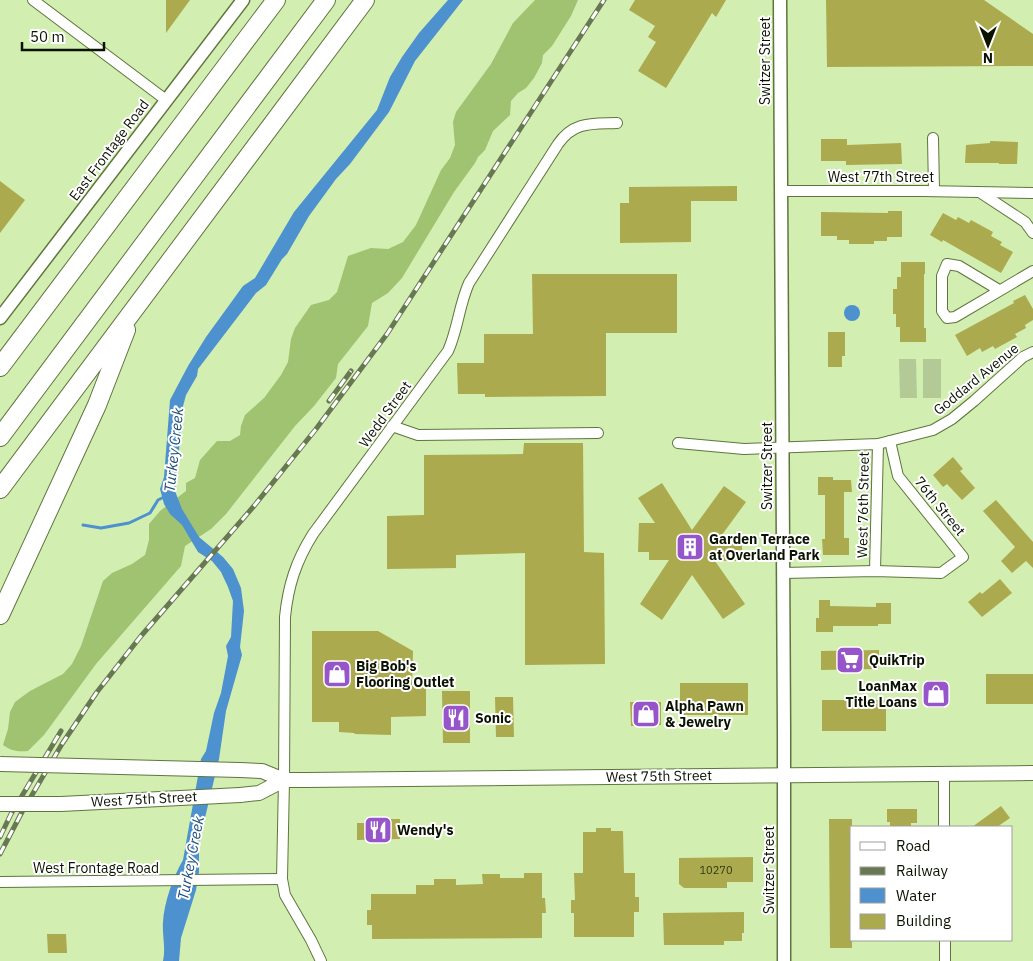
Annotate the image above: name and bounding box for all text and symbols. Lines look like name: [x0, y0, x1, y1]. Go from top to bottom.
street label: Switzer Street: [756, 17, 774, 105]
scale bar: [22, 20, 105, 52]
north arrow: [963, 20, 1013, 70]
text: 50 m: [30, 27, 65, 46]
text: N: [983, 49, 993, 67]
street label: East Frontage Road: [65, 96, 153, 204]
street label: West 77th Street: [828, 168, 934, 186]
street label: Goddard Avenue: [930, 339, 1023, 419]
street label: Wedd Street: [355, 377, 415, 451]
water label: Turkey Creek: [160, 407, 187, 493]
street label: Switzer Street: [758, 422, 776, 510]
street label: West 76th Street: [853, 452, 873, 558]
street label: 76th Street: [911, 473, 970, 539]
place label: Garden Terrace at Overland Park: [709, 530, 820, 564]
building icon: Garden Terrace at Overland Park: [675, 532, 705, 562]
supermarket icon: QuikTrip: [835, 645, 865, 675]
place label: QuikTrip: [869, 651, 925, 669]
place label: Big Bob's Flooring Outlet: [356, 657, 454, 691]
shop icon: Big Bob's Flooring Outlet: [322, 659, 352, 689]
place label: LoanMax Title Loans: [846, 677, 917, 711]
shop icon: LoanMax Title Loans: [921, 679, 951, 709]
place label: Alpha Pawn & Jewelry: [665, 697, 744, 731]
shop icon: Alpha Pawn & Jewelry: [631, 699, 661, 729]
restaurant icon: Sonic: [441, 703, 471, 733]
place label: Sonic: [475, 709, 511, 727]
street label: West 75th Street: [606, 766, 712, 786]
street label: West 75th Street: [90, 787, 198, 811]
water label: Turkey Creek: [173, 814, 208, 901]
restaurant icon: Wendy's: [363, 815, 393, 845]
place label: Wendy's: [397, 821, 454, 839]
street label: Switzer Street: [760, 826, 778, 914]
legend: [850, 826, 1013, 941]
text: Road: [896, 836, 931, 855]
street label: West Frontage Road: [33, 859, 159, 877]
text: Railway: [896, 861, 949, 880]
house number: 10270: [700, 863, 733, 877]
text: Water: [896, 886, 937, 905]
text: Building: [896, 911, 951, 930]

